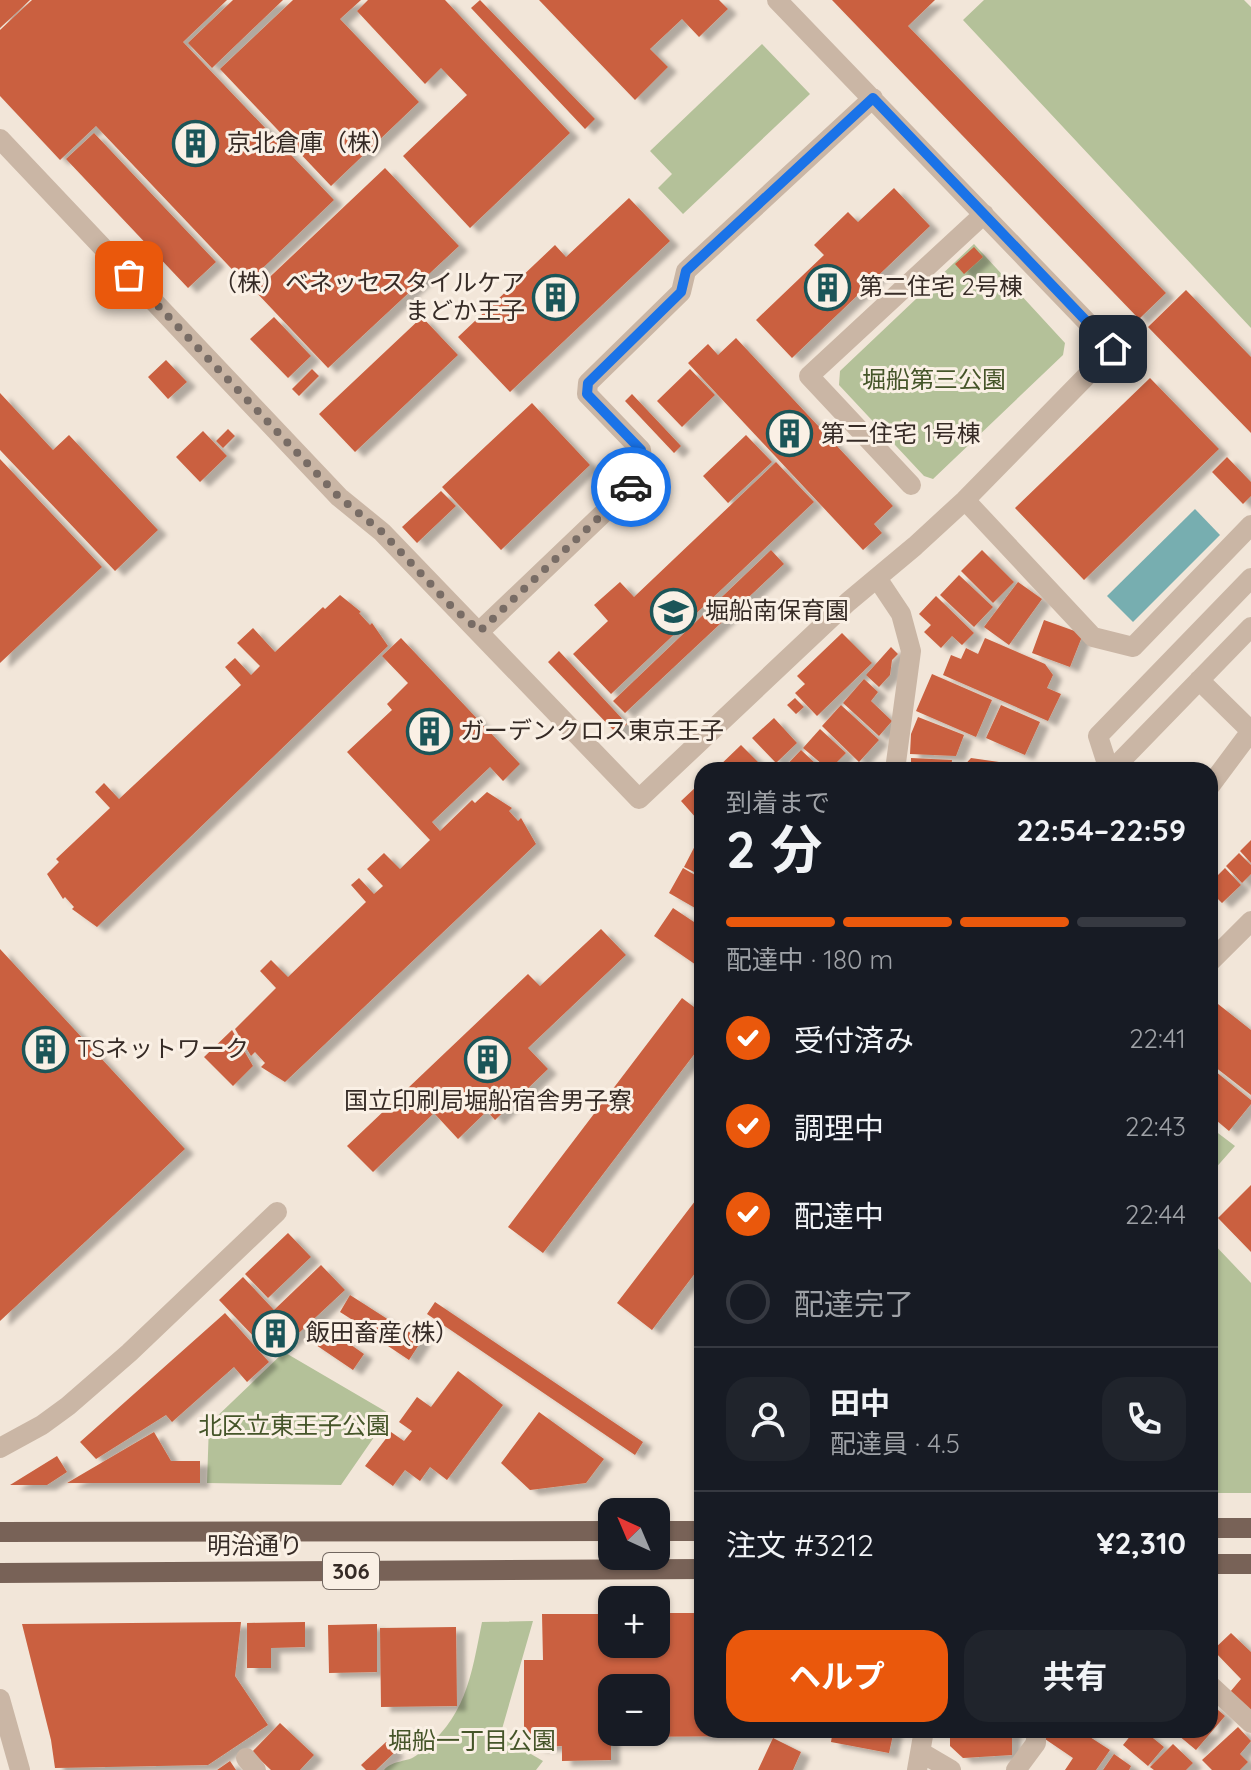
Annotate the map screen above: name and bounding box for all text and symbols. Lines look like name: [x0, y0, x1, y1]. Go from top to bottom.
building icon: 京北倉庫（株）: [172, 119, 220, 167]
place label: 京北倉庫（株）: [227, 127, 395, 157]
pin: [95, 241, 163, 309]
icon: bag: [107, 253, 151, 297]
building icon: 第二住宅 2号棟: [804, 263, 852, 311]
place label: （株）ベネッセスタイルケア まどか王子: [213, 267, 525, 325]
place label: 第二住宅 2号棟: [859, 271, 1023, 301]
building icon: （株）ベネッセスタイルケア まどか王子: [532, 273, 580, 321]
pin: [1079, 315, 1147, 383]
icon: home: [1091, 327, 1135, 371]
park label: 堀船第三公園: [862, 364, 1006, 394]
building icon: 第二住宅 1号棟: [766, 410, 814, 458]
place label: 第二住宅 1号棟: [821, 418, 980, 448]
courier: [591, 447, 671, 527]
icon: car: [609, 465, 653, 509]
school or university icon: 堀船南保育園: [650, 587, 698, 635]
place label: 堀船南保育園: [705, 595, 849, 625]
building icon: ガーデンクロス東京王子: [405, 707, 453, 755]
place label: ガーデンクロス東京王子: [460, 715, 724, 745]
text: 到着まで: [726, 786, 830, 819]
text: 22:54–22:59: [1017, 811, 1186, 849]
text: 2 分: [726, 816, 822, 881]
text: 配達中 · 180 m: [726, 943, 893, 976]
icon: check: [726, 1016, 770, 1060]
text: 受付済み: [794, 1021, 914, 1059]
text: 22:41: [1129, 1022, 1186, 1055]
building icon: TSネットワーク: [22, 1025, 70, 1073]
place label: TSネットワーク: [77, 1033, 249, 1063]
building icon: 国立印刷局堀船宿舎男子寮: [464, 1035, 512, 1083]
place label: 国立印刷局堀船宿舎男子寮: [344, 1085, 632, 1115]
icon: check: [726, 1104, 770, 1148]
text: 調理中: [794, 1109, 884, 1147]
text: 22:43: [1125, 1110, 1186, 1143]
icon: check: [726, 1192, 770, 1236]
text: 配達中: [794, 1197, 884, 1235]
text: 22:44: [1125, 1198, 1186, 1231]
text: 配達完了: [794, 1285, 914, 1323]
building icon: 飯田畜産(株）: [251, 1309, 299, 1357]
place label: 飯田畜産(株）: [306, 1317, 459, 1347]
button: person: [726, 1377, 810, 1461]
button: phone: [1102, 1377, 1186, 1461]
text: 田中: [830, 1384, 890, 1422]
park label: 北区立東王子公園: [198, 1410, 390, 1440]
text: 配達員 · 4.5: [830, 1427, 960, 1460]
north arrow: [598, 1498, 670, 1570]
map controls: [598, 1498, 670, 1746]
text: ¥2,310: [1097, 1524, 1186, 1562]
text: 注文 #3212: [726, 1526, 874, 1564]
street label: 明治通り: [207, 1530, 303, 1560]
road number: 306: [323, 1553, 379, 1589]
button: +: [598, 1586, 670, 1658]
button: ヘルプ: [726, 1630, 948, 1722]
button: 共有: [964, 1630, 1186, 1722]
button: −: [598, 1674, 670, 1746]
park label: 堀船一丁目公園: [388, 1725, 556, 1755]

